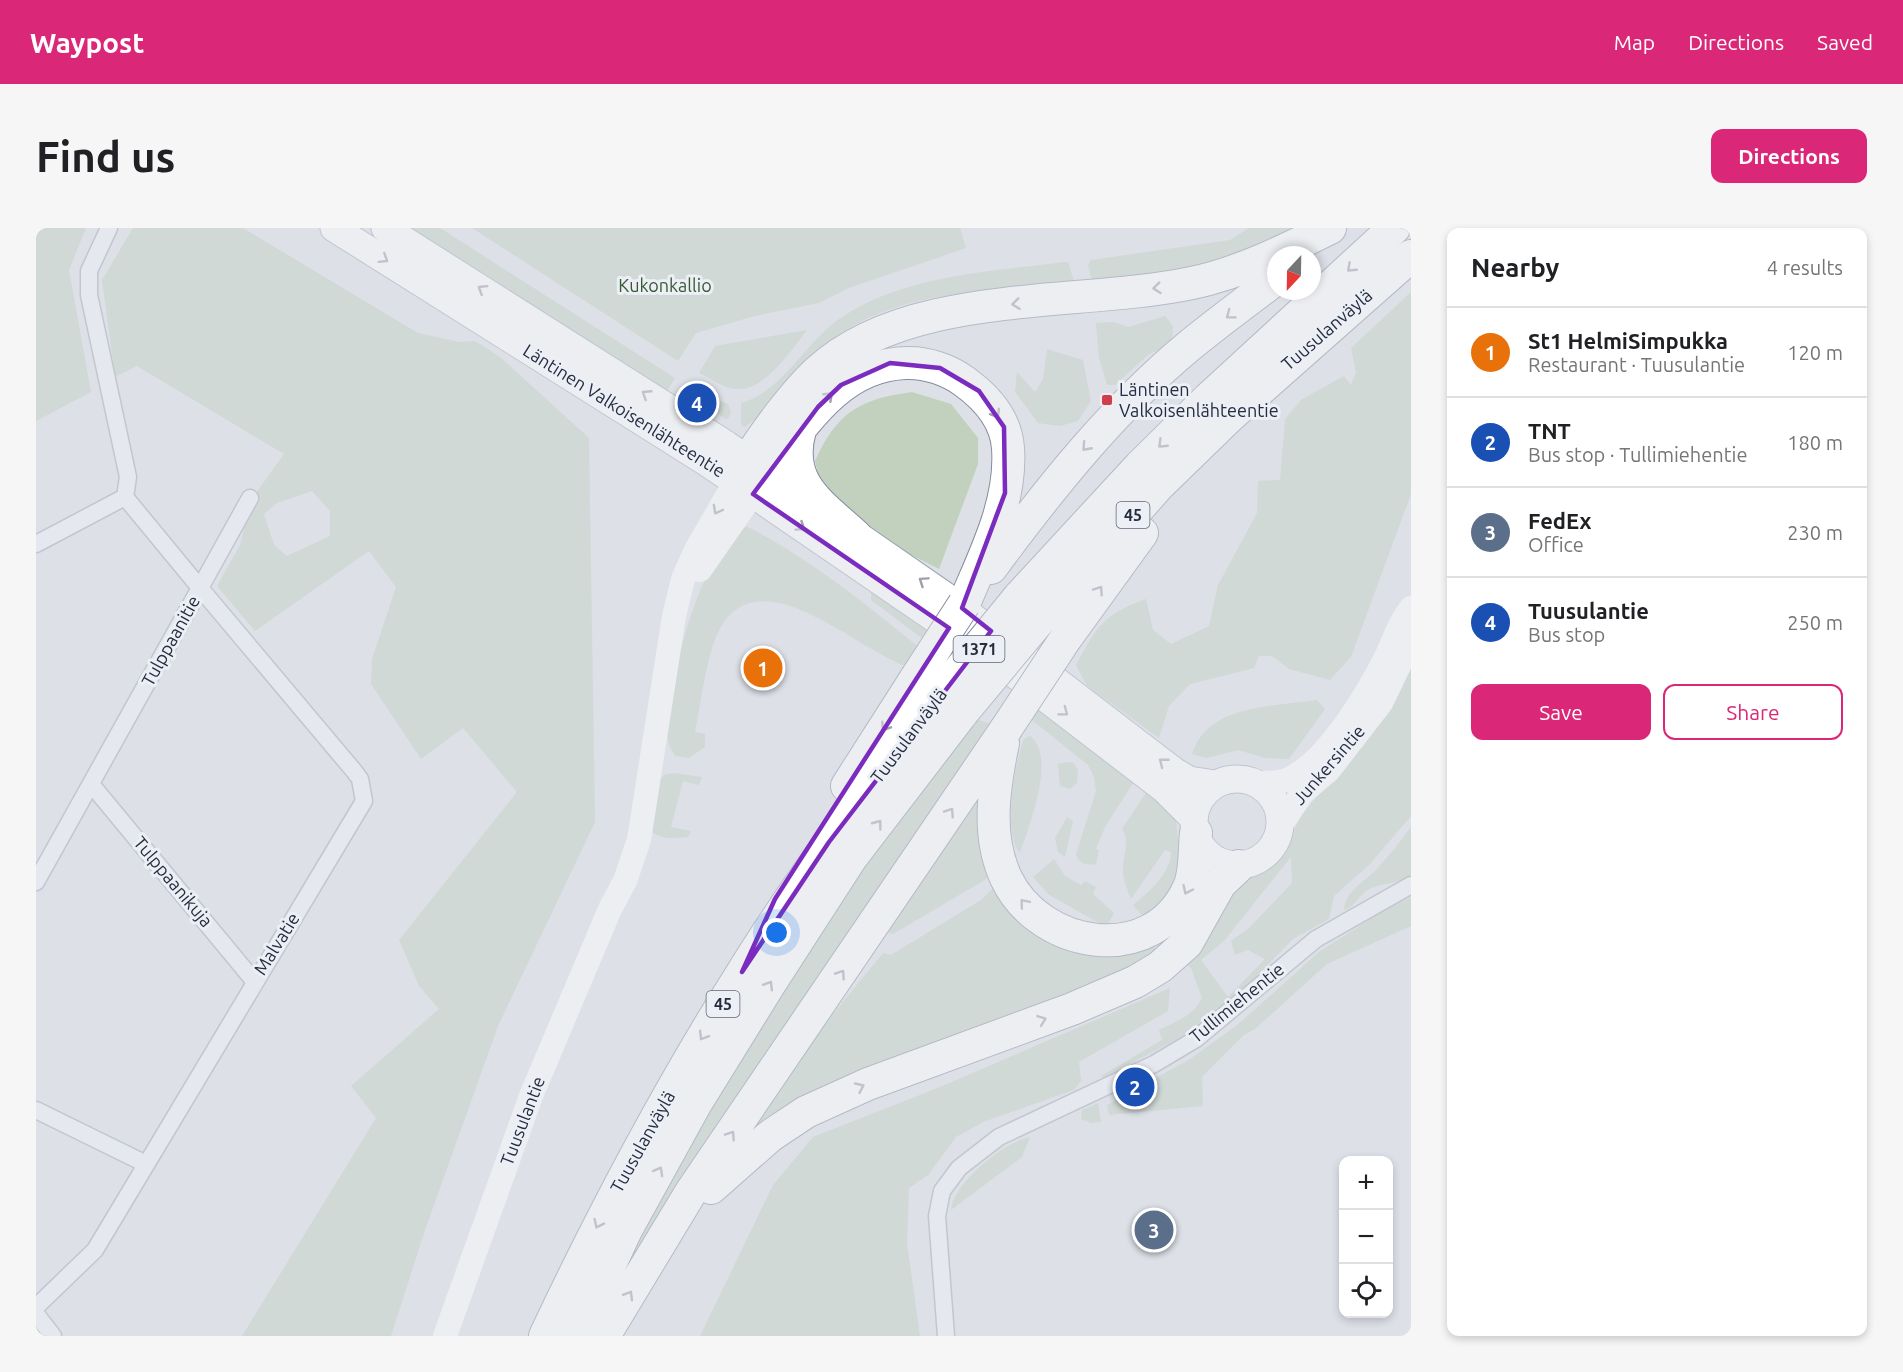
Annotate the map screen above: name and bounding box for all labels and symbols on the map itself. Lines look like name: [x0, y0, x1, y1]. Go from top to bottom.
north arrow: [1267, 246, 1321, 300]
one-way arrow: [378, 252, 388, 264]
one-way arrow: [1347, 260, 1358, 271]
park label: Kukonkallio: [618, 275, 712, 295]
one-way arrow: [1152, 281, 1162, 294]
one-way arrow: [478, 285, 489, 296]
street label: Tuusulanväylä: [1277, 285, 1376, 374]
one-way arrow: [1012, 297, 1021, 310]
one-way arrow: [1225, 307, 1236, 318]
street label: Läntinen Valkoisenlähteentie: [520, 340, 729, 481]
place label: Läntinen Valkoisenlähteentie: [1119, 379, 1279, 420]
pin: 4: [678, 380, 716, 426]
one-way arrow: [642, 390, 653, 401]
one-way arrow: [822, 392, 833, 403]
marker: Läntinen Valkoisenlähteentie: [1100, 393, 1114, 407]
one-way arrow: [989, 408, 1000, 419]
one-way arrow: [1159, 436, 1170, 447]
one-way arrow: [1082, 440, 1093, 450]
road number: 45: [1116, 502, 1150, 528]
one-way arrow: [713, 504, 724, 514]
one-way arrow: [795, 520, 806, 531]
one-way arrow: [919, 577, 930, 588]
one-way arrow: [1092, 585, 1103, 596]
street label: Tulppaanitie: [137, 592, 203, 689]
road number: 1371: [954, 636, 1004, 662]
pin: 1: [744, 646, 782, 690]
street label: Tuusulanväylä: [866, 684, 950, 787]
one-way arrow: [1057, 705, 1068, 716]
one-way arrow: [881, 720, 892, 731]
street label: Junkersintie: [1288, 720, 1368, 808]
one-way arrow: [1158, 759, 1169, 770]
one-way arrow: [943, 808, 954, 819]
one-way arrow: [870, 819, 881, 830]
street label: Tulppaanikuja: [130, 832, 217, 931]
one-way arrow: [1182, 884, 1194, 895]
one-way arrow: [1020, 899, 1031, 910]
street label: Malvatie: [249, 909, 303, 978]
your location: [762, 918, 791, 947]
street label: Tullimiehentie: [1185, 958, 1287, 1046]
one-way arrow: [834, 969, 845, 980]
one-way arrow: [761, 981, 773, 991]
road number: 45: [706, 991, 740, 1017]
one-way arrow: [1037, 1014, 1047, 1027]
one-way arrow: [699, 1030, 711, 1040]
pin: 2: [1116, 1064, 1154, 1110]
street label: Tuusulantie: [496, 1073, 548, 1168]
one-way arrow: [853, 1083, 864, 1095]
street label: Tuusulanväylä: [606, 1087, 678, 1196]
one-way arrow: [723, 1130, 734, 1141]
one-way arrow: [652, 1167, 663, 1177]
pin: 3: [1134, 1208, 1174, 1252]
one-way arrow: [593, 1218, 605, 1229]
one-way arrow: [621, 1291, 633, 1301]

